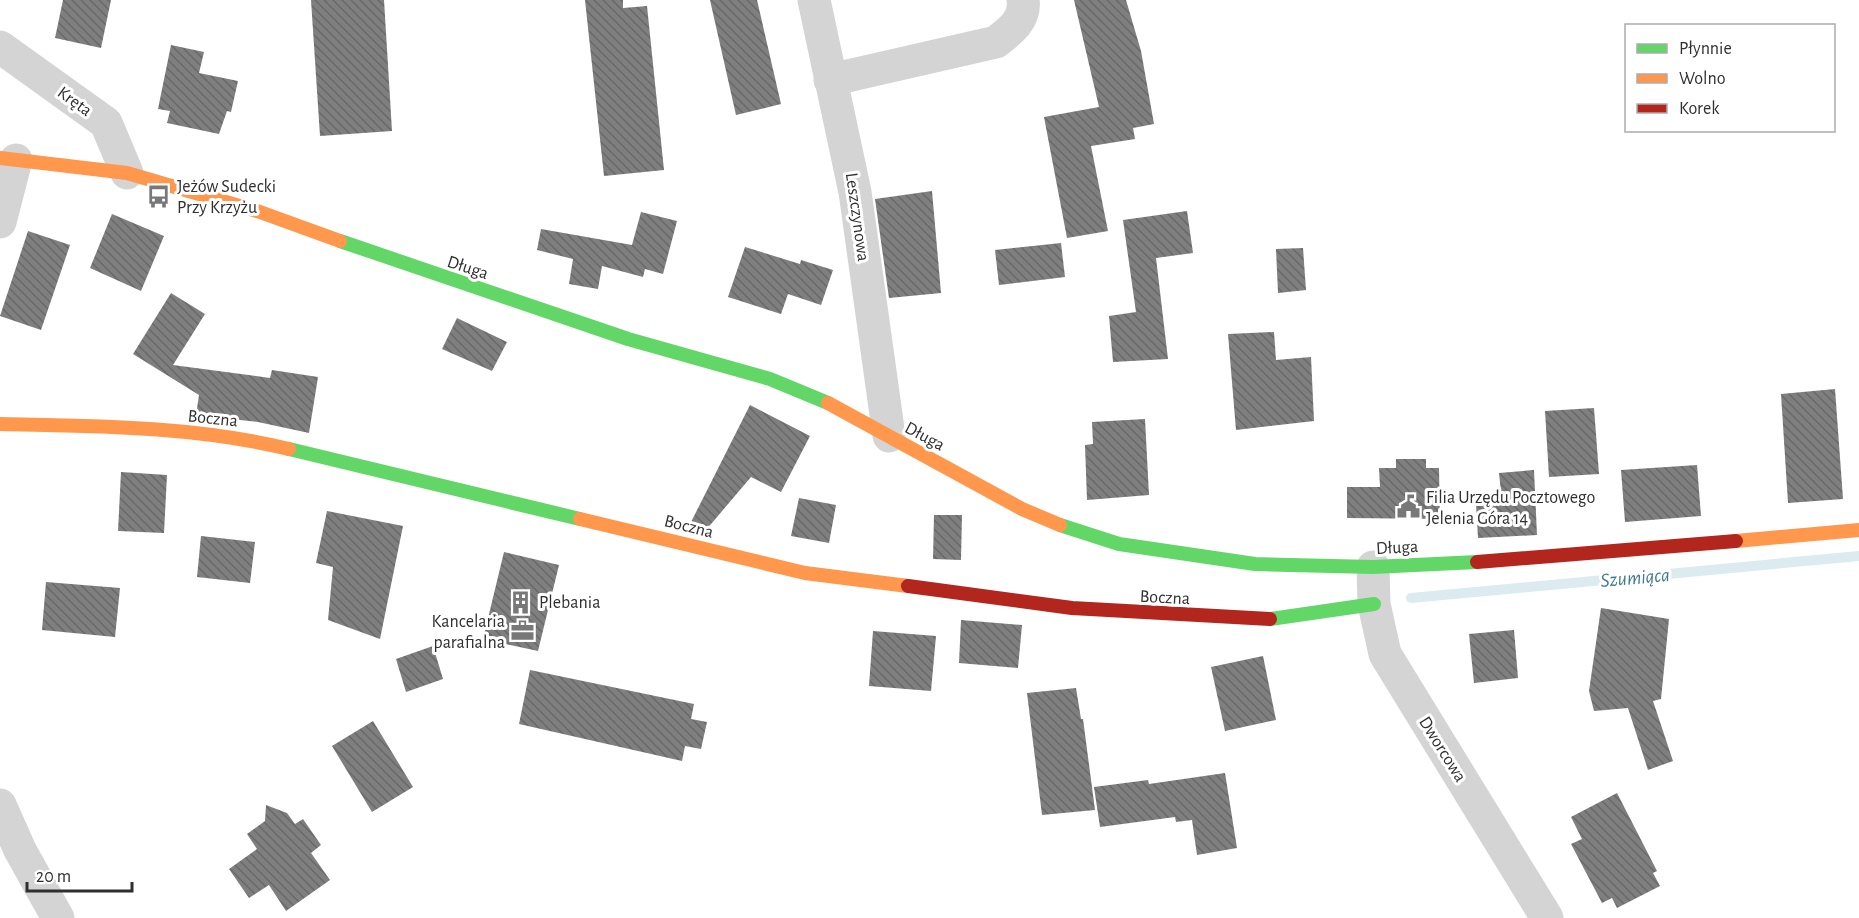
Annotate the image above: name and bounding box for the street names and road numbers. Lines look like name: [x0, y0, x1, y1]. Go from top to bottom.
street label: Kręta: [54, 83, 95, 120]
street label: Leszczynowa: [842, 172, 872, 263]
street label: Długa: [445, 253, 491, 283]
street label: Boczna: [187, 407, 239, 431]
street label: Długa: [902, 419, 947, 455]
street label: Boczna: [662, 512, 715, 542]
street label: Długa: [1375, 538, 1419, 558]
street label: Boczna: [1139, 588, 1191, 608]
street label: Dworcowa: [1415, 714, 1469, 786]

